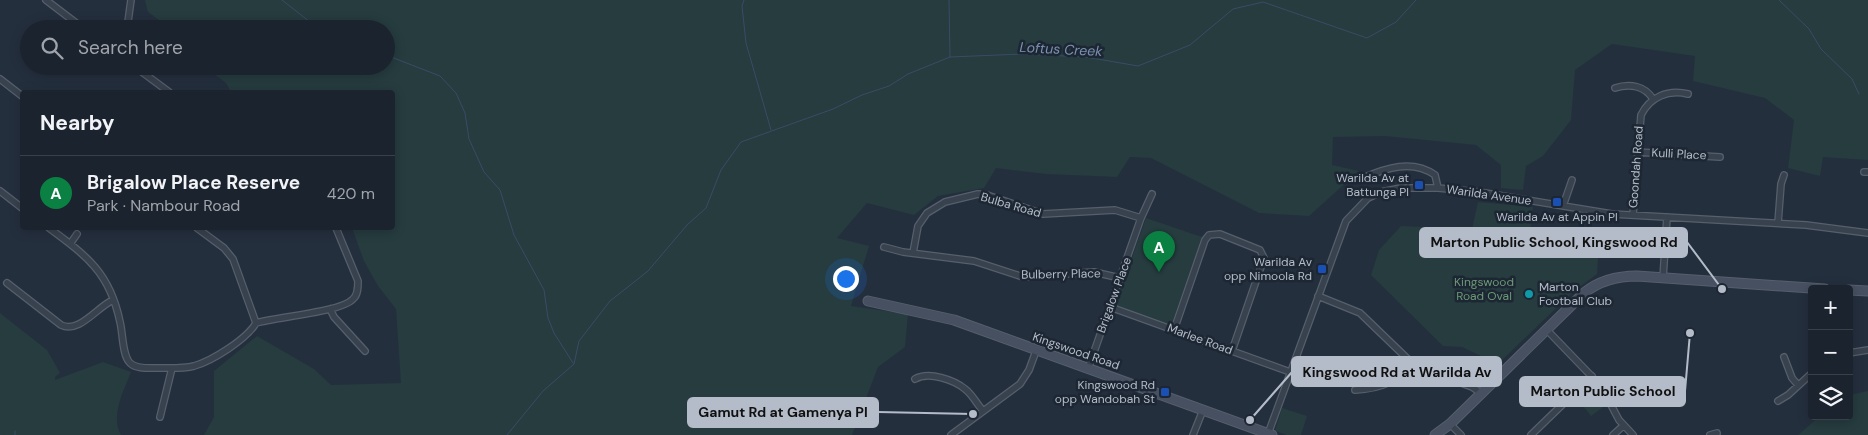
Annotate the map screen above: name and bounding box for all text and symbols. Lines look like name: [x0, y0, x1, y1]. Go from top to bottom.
search box: [20, 20, 395, 75]
icon: search: [38, 34, 66, 62]
text: Search here: [78, 35, 183, 60]
water label: Loftus Creek: [1019, 38, 1104, 60]
text: Nearby: [40, 109, 114, 137]
street label: Goondah Road: [1625, 125, 1647, 209]
street label: Kulli Place: [1651, 145, 1707, 163]
text: Brigalow Place Reserve: [87, 170, 300, 195]
place label: Warilda Av at Battunga Pl: [1336, 170, 1409, 200]
marker: Warilda Av at Battunga Pl: [1413, 179, 1425, 191]
street label: Warilda Avenue: [1446, 181, 1533, 209]
text: A: [50, 183, 62, 204]
text: 420 m: [327, 183, 375, 204]
street label: Bulba Road: [979, 189, 1043, 221]
text: Park · Nambour Road: [87, 195, 240, 216]
marker: Warilda Av at Appin Pl: [1551, 196, 1563, 208]
place label: Warilda Av at Appin Pl: [1496, 209, 1618, 225]
callout: Marton Public School, Kingswood Rd: [1420, 228, 1687, 257]
pin: A: [1143, 231, 1175, 272]
text: Marton Public School, Kingswood Rd: [1430, 233, 1678, 251]
place label: Warilda Av opp Nimoola Rd: [1224, 254, 1313, 284]
street label: Brigalow Place: [1093, 255, 1135, 335]
marker: Warilda Av opp Nimoola Rd: [1316, 263, 1328, 275]
street label: Bulberry Place: [1021, 265, 1101, 283]
your location: [833, 266, 859, 292]
park label: Kingswood Road Oval: [1454, 274, 1514, 304]
place label: Marton Football Club: [1539, 279, 1612, 309]
map controls: [1808, 285, 1853, 420]
button: +: [1808, 285, 1853, 330]
marker: Marton Football Club: [1523, 288, 1535, 300]
street label: Marlee Road: [1165, 320, 1235, 358]
street label: Kingswood Road: [1030, 329, 1122, 373]
button: −: [1808, 330, 1853, 375]
callout: Kingswood Rd at Warilda Av: [1292, 357, 1501, 386]
text: Kingswood Rd at Warilda Av: [1303, 363, 1492, 381]
button: layers: [1808, 375, 1853, 420]
place label: Kingswood Rd opp Wandobah St: [1055, 377, 1155, 407]
callout: Marton Public School: [1520, 377, 1685, 406]
text: Marton Public School: [1531, 382, 1675, 400]
marker: Kingswood Rd opp Wandobah St: [1159, 386, 1171, 398]
callout: Gamut Rd at Gamenya Pl: [688, 398, 878, 427]
text: Gamut Rd at Gamenya Pl: [698, 403, 868, 421]

